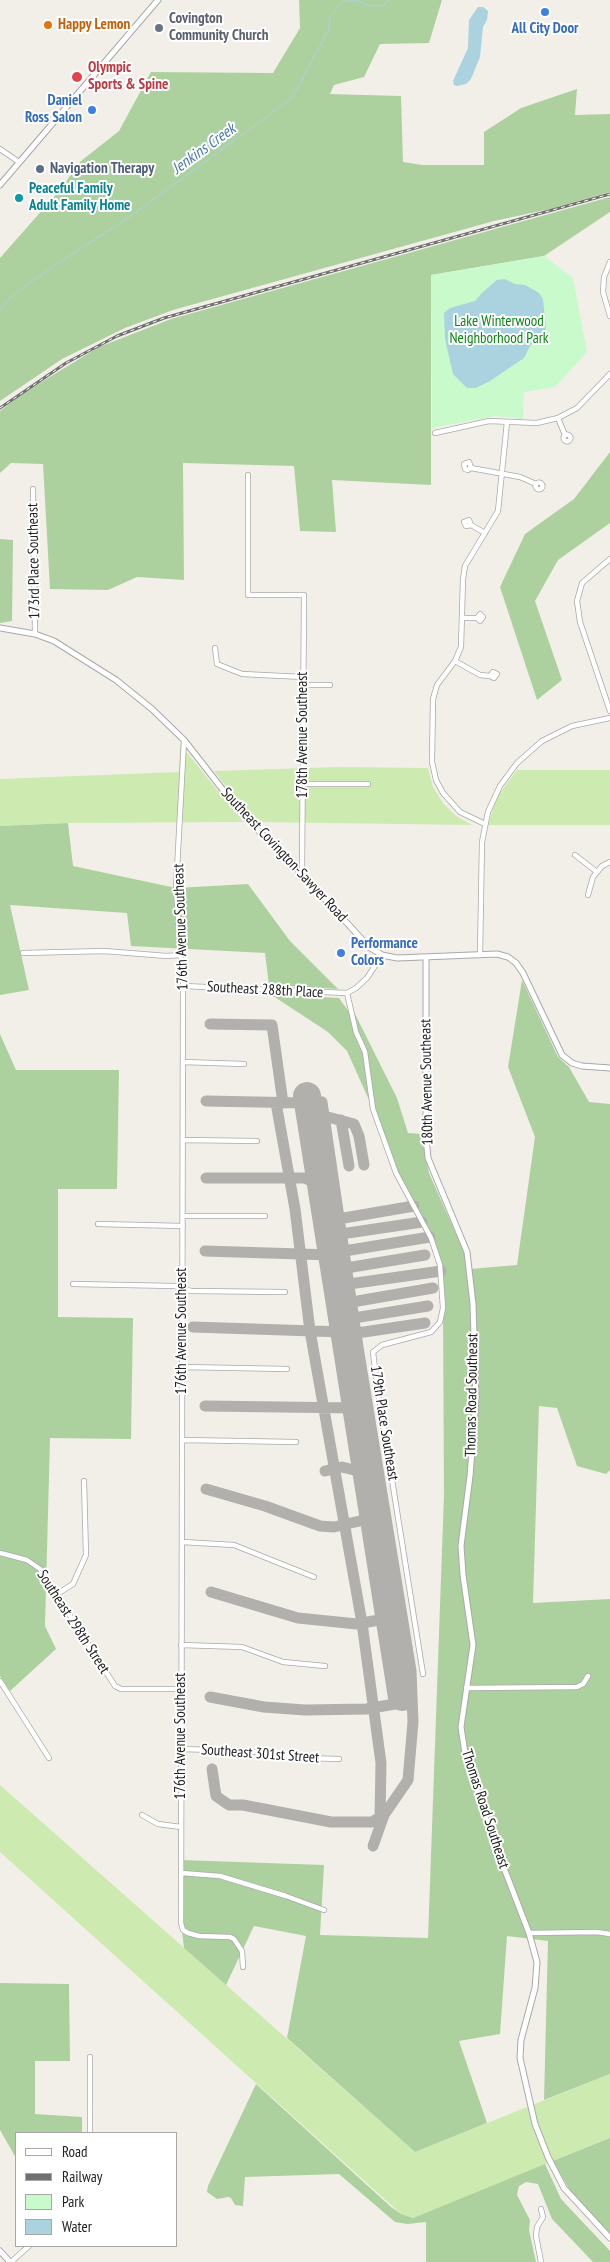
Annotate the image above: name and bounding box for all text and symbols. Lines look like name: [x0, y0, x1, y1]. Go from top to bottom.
marker: All City Door: [539, 6, 551, 18]
place label: Covington Community Church: [169, 10, 269, 45]
place label: Happy Lemon: [58, 16, 130, 34]
marker: Happy Lemon: [42, 19, 54, 31]
place label: All City Door: [511, 20, 579, 38]
marker: Covington Community Church: [153, 22, 165, 34]
place label: Olympic Sports & Spine: [88, 59, 168, 94]
marker: Olympic Sports & Spine: [70, 70, 84, 84]
place label: Daniel Ross Salon: [25, 92, 82, 127]
marker: Daniel Ross Salon: [86, 104, 98, 116]
water label: Jenkins Creek: [169, 120, 239, 178]
place label: Navigation Therapy: [50, 160, 154, 178]
marker: Navigation Therapy: [34, 163, 46, 175]
place label: Peaceful Family Adult Family Home: [29, 180, 131, 215]
marker: Peaceful Family Adult Family Home: [13, 192, 25, 204]
park label: Lake Winterwood Neighborhood Park: [449, 313, 549, 348]
street label: 173rd Place Southeast: [24, 503, 44, 619]
street label: 178th Avenue Southeast: [294, 672, 312, 798]
street label: Southeast Covington-Sawyer Road: [217, 784, 351, 926]
street label: 176th Avenue Southeast: [170, 863, 192, 991]
place label: Performance Colors: [351, 935, 418, 970]
marker: Performance Colors: [335, 947, 347, 959]
street label: Southeast 288th Place: [206, 978, 324, 1002]
street label: 180th Avenue Southeast: [417, 1018, 437, 1146]
street label: 176th Avenue Southeast: [173, 1268, 191, 1394]
street label: Thomas Road Southeast: [462, 1333, 482, 1457]
street label: 179th Place Southeast: [366, 1364, 402, 1482]
street label: Southeast 298th Street: [33, 1567, 113, 1677]
street label: 176th Avenue Southeast: [172, 1673, 190, 1799]
street label: Southeast 301st Street: [200, 1741, 320, 1767]
street label: Thomas Road Southeast: [457, 1747, 513, 1871]
legend: [15, 2132, 178, 2247]
text: Road: [62, 2142, 88, 2161]
text: Railway: [62, 2167, 102, 2186]
text: Park: [62, 2192, 84, 2211]
text: Water: [62, 2217, 92, 2236]

